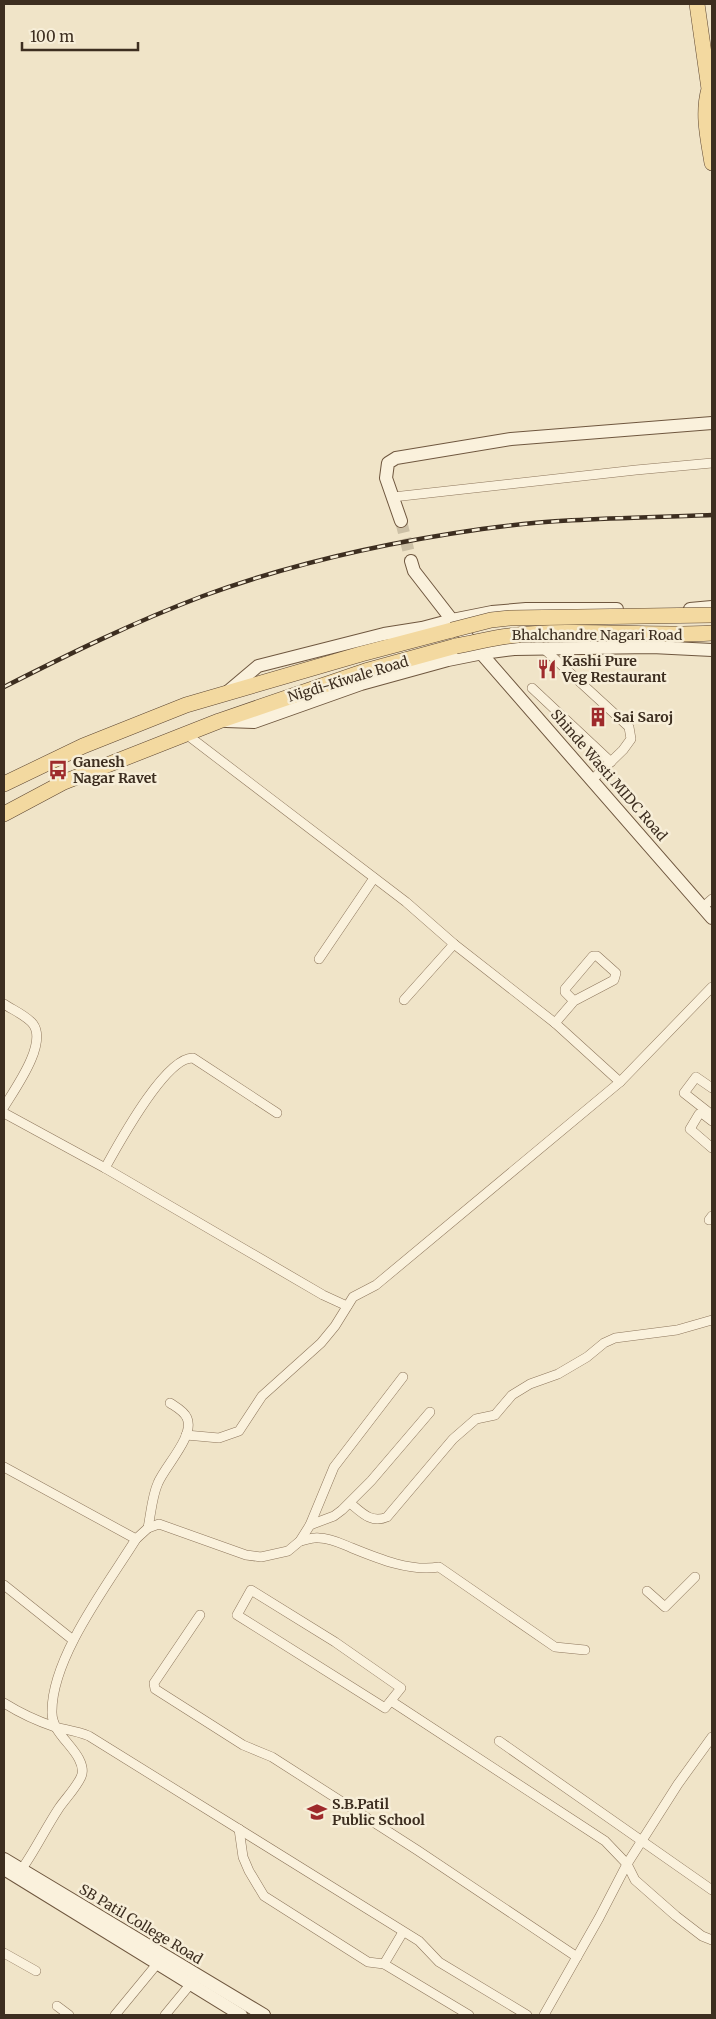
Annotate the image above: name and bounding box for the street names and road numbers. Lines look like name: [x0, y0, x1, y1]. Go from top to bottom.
street label: Bhalchandre Nagari Road: [512, 626, 683, 644]
street label: Nigdi-Kiwale Road: [286, 652, 411, 706]
street label: Shinde Wasti MIDC Road: [547, 706, 671, 845]
street label: SB Patil College Road: [76, 1880, 206, 1968]

